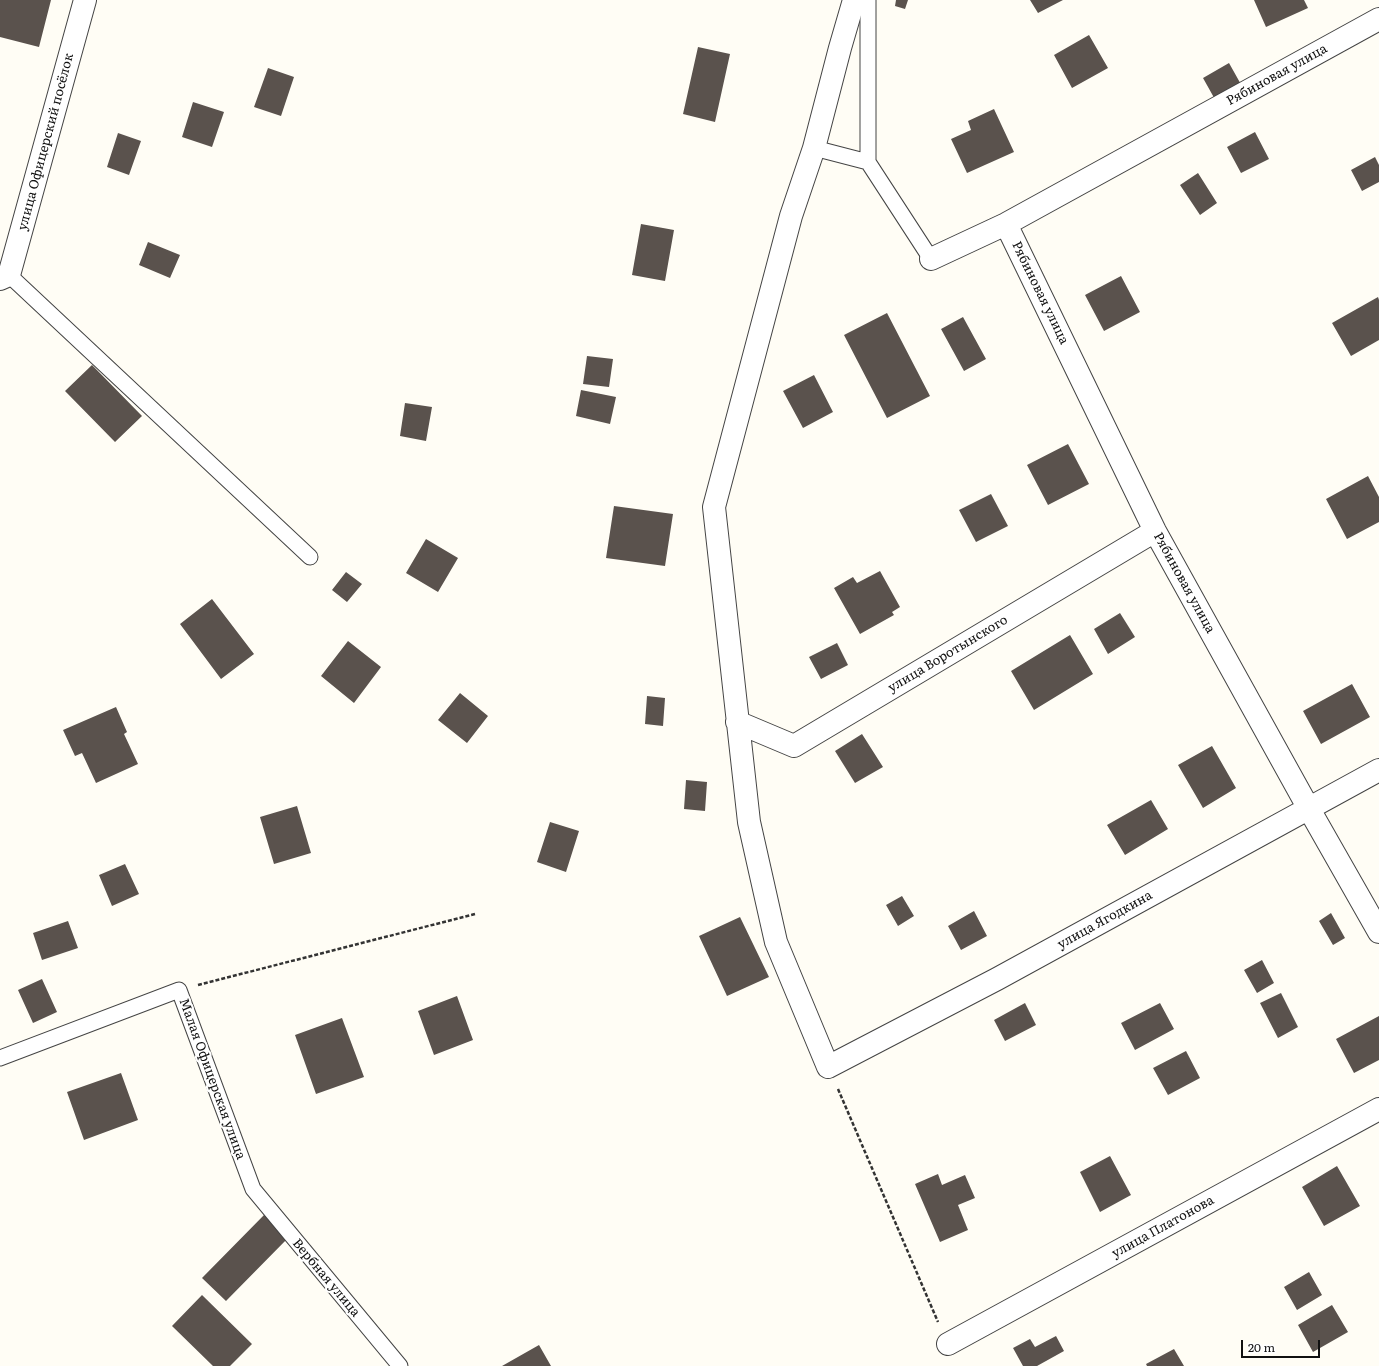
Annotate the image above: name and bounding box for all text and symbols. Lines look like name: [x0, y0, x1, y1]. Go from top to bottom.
street label: Рябиновая улица: [1224, 41, 1330, 109]
street label: улица Офицерский посёлок: [15, 52, 77, 232]
street label: Рябиновая улица: [1008, 239, 1072, 347]
street label: Рябиновая улица: [1150, 530, 1218, 636]
street label: улица Воротынского: [885, 612, 1011, 696]
street label: улица Ягодкина: [1055, 888, 1155, 952]
street label: Малая Офицерская улица: [176, 996, 248, 1162]
street label: улица Платонова: [1109, 1192, 1217, 1262]
street label: Вербная улица: [289, 1236, 363, 1320]
scale bar: [1243, 1332, 1322, 1358]
text: 20 m: [1248, 1338, 1275, 1356]

